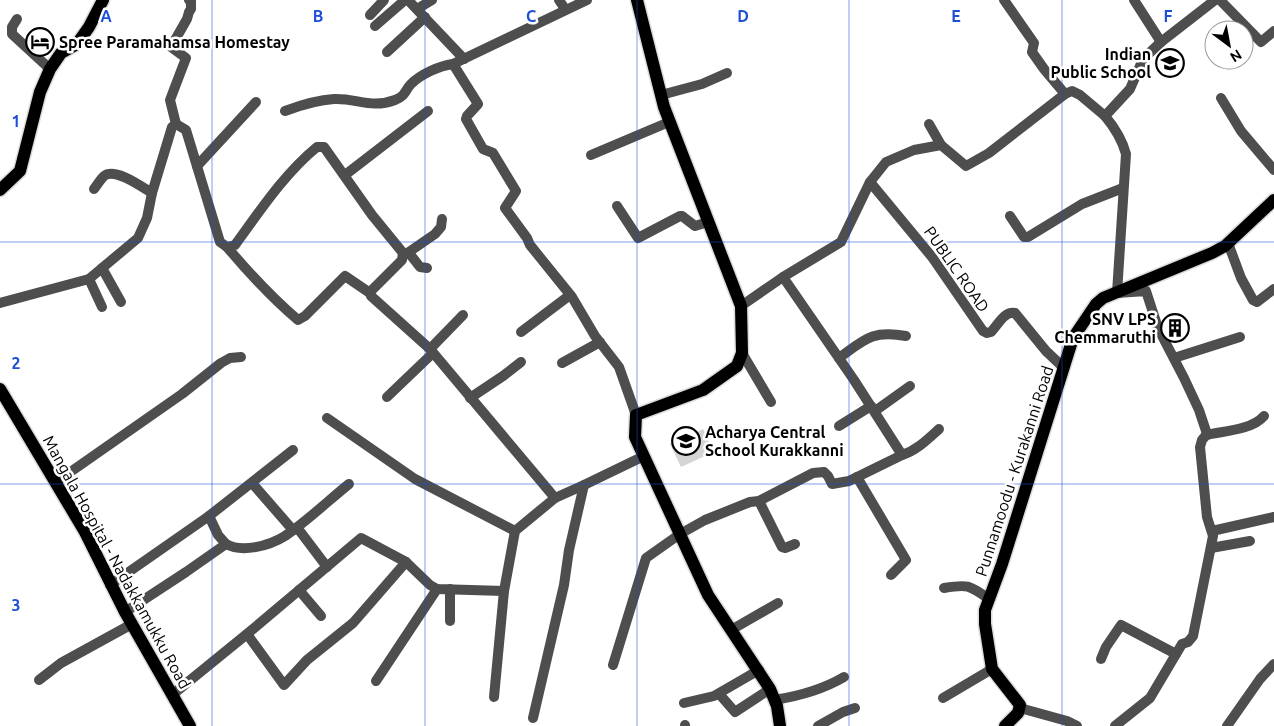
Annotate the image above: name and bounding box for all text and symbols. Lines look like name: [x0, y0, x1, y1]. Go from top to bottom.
text: A: [100, 7, 112, 25]
text: B: [313, 7, 323, 25]
text: C: [526, 7, 536, 25]
text: D: [737, 7, 749, 25]
text: E: [951, 7, 961, 25]
text: F: [1164, 7, 1173, 25]
north arrow: [1204, 20, 1254, 70]
hotel icon: Spree Paramahamsa Homestay: [25, 27, 55, 57]
place label: Spree Paramahamsa Homestay: [59, 33, 290, 51]
place label: Indian Public School: [1051, 45, 1151, 81]
text: N: [1227, 46, 1245, 66]
school or university icon: Indian Public School: [1155, 48, 1185, 78]
text: 1: [11, 112, 21, 130]
street label: PUBLIC ROAD: [921, 223, 993, 315]
place label: SNV LPS Chemmaruthi: [1054, 310, 1156, 346]
building icon: SNV LPS Chemmaruthi: [1160, 313, 1190, 343]
text: 2: [11, 354, 21, 372]
street label: Punnamoodu - Kurakanni Road: [971, 363, 1057, 579]
place label: Acharya Central School Kurakkanni: [705, 423, 844, 459]
school or university icon: Acharya Central School Kurakkanni: [671, 426, 701, 456]
street label: Mangala Hospital - Nadakkamukku Road: [40, 432, 194, 692]
text: 3: [11, 596, 21, 614]

